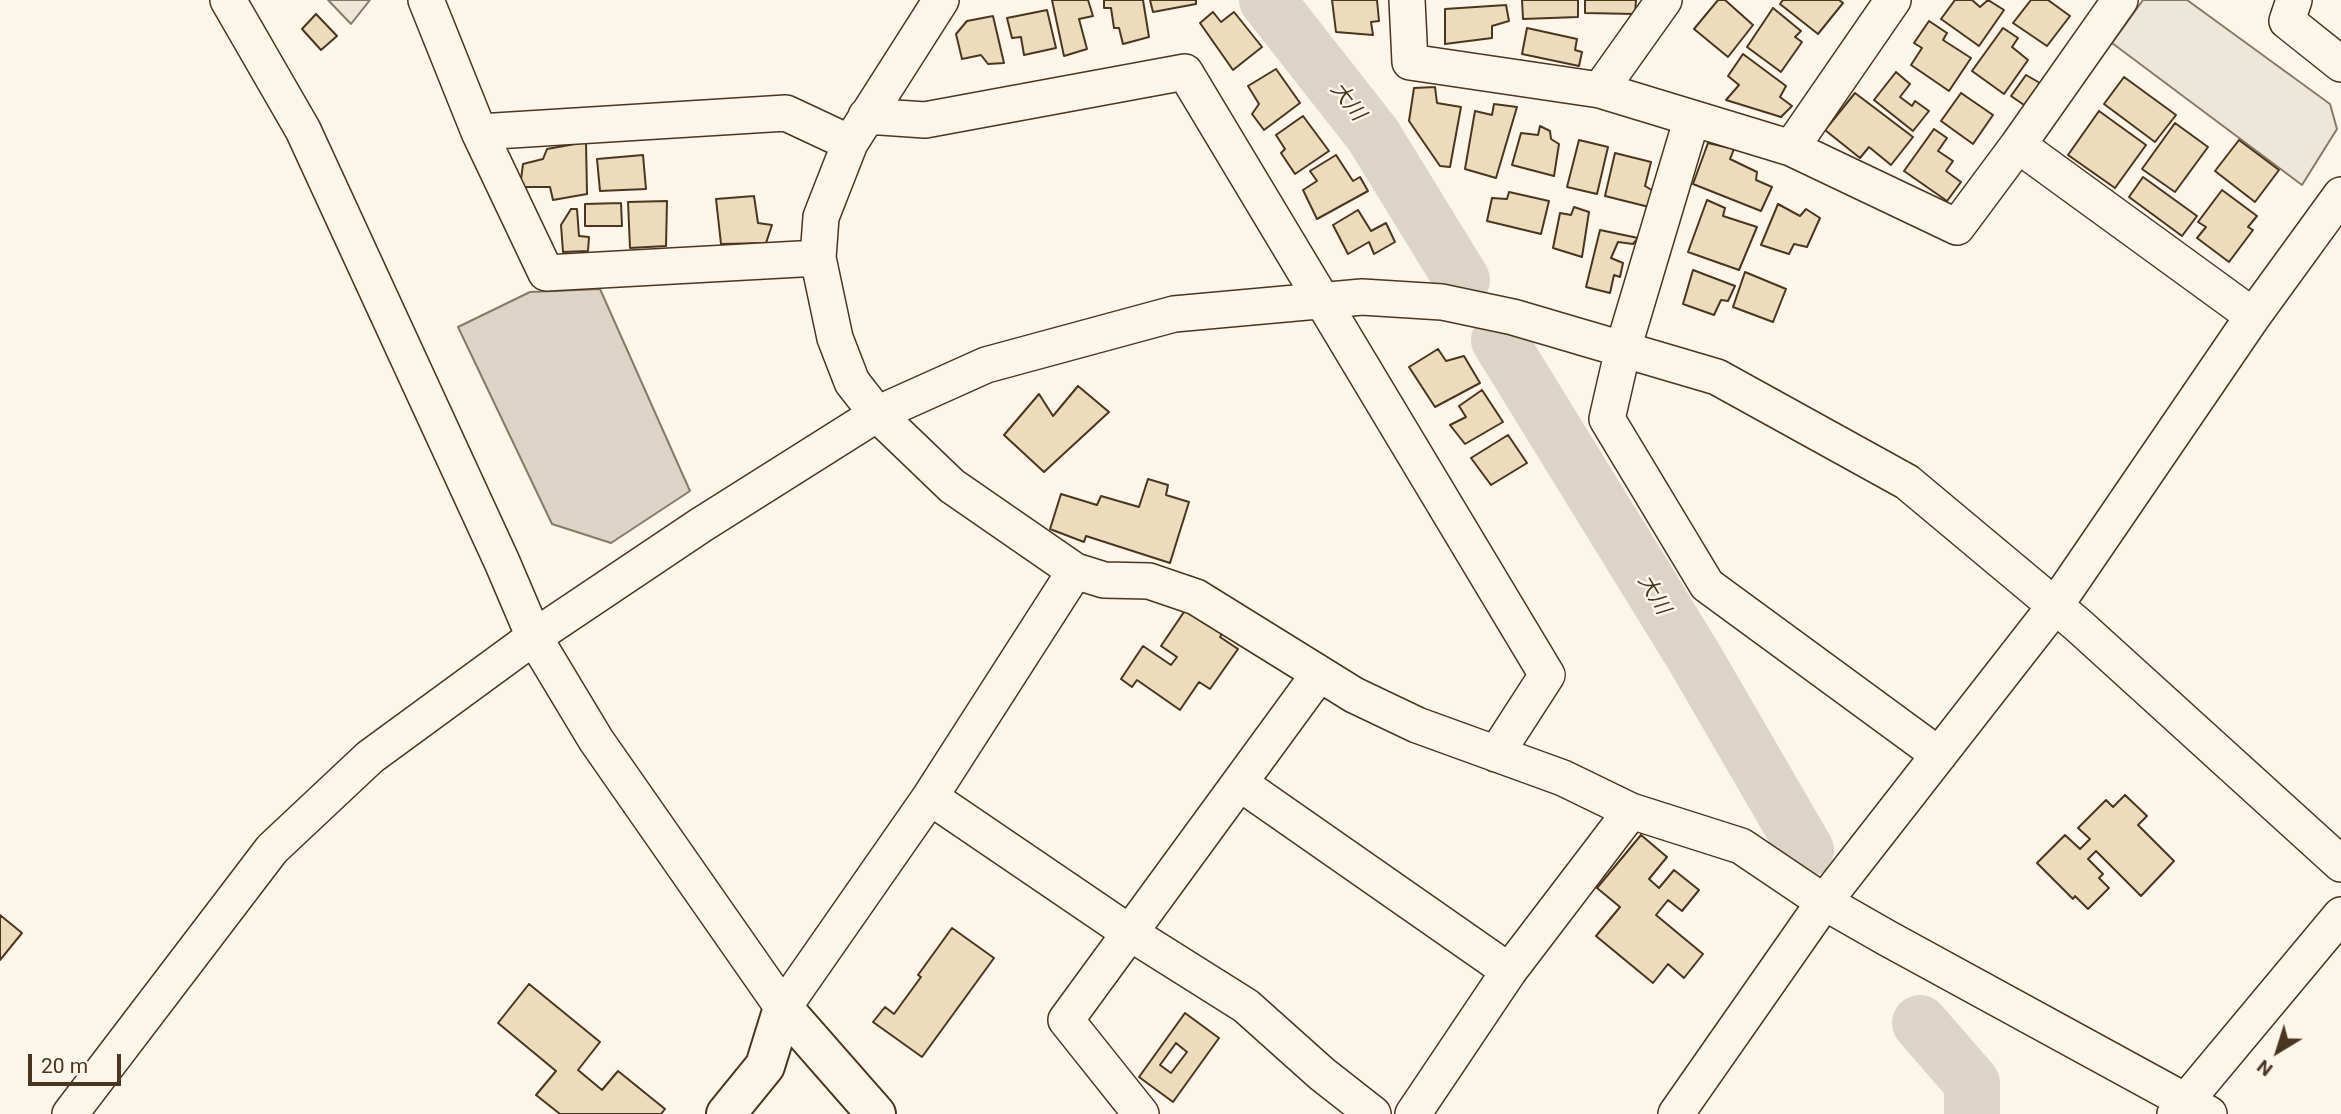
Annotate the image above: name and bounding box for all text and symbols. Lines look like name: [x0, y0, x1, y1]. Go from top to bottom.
water label: 大川: [1324, 78, 1370, 126]
water label: 大川: [1631, 571, 1675, 619]
north arrow: [2243, 1016, 2313, 1086]
scale bar: [32, 1040, 124, 1084]
text: 20 m: [41, 1054, 88, 1078]
text: N: [2252, 1055, 2277, 1081]

